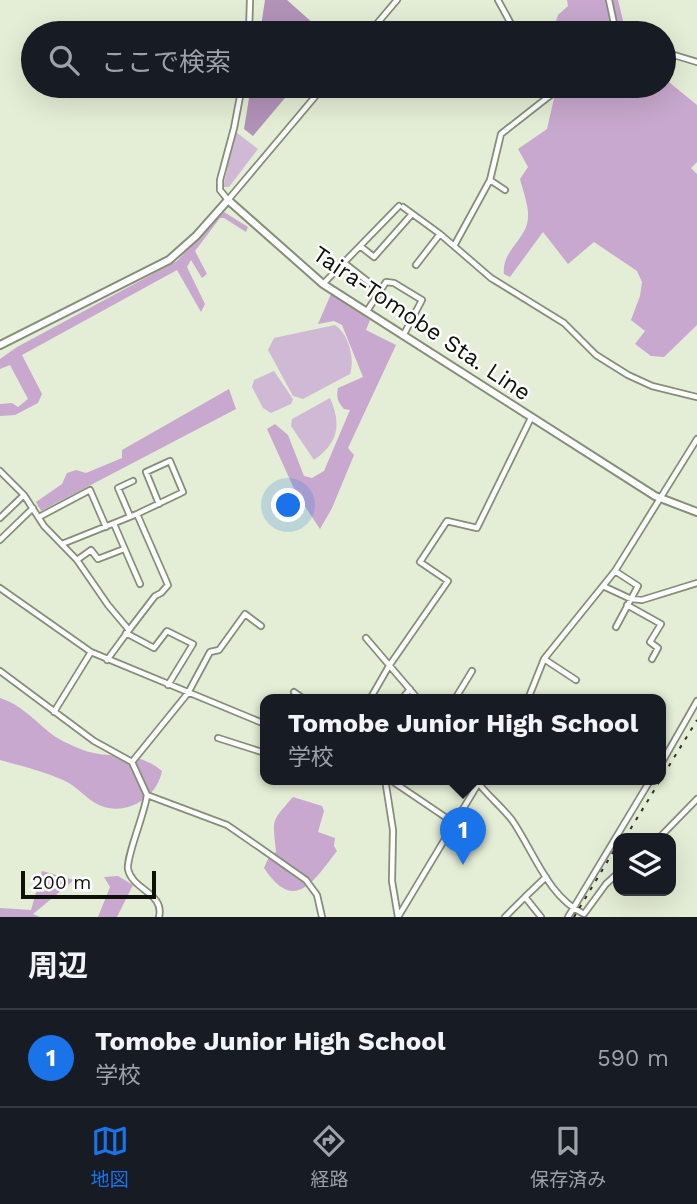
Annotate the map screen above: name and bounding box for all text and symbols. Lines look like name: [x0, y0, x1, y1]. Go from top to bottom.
search box: [21, 21, 676, 98]
icon: search: [45, 41, 83, 79]
text: ここで検索: [101, 47, 231, 77]
street label: Taira-Tomobe Sta. Line: [308, 240, 536, 407]
your location: [271, 488, 305, 522]
popup: [260, 694, 666, 785]
text: Tomobe Junior High School: [288, 708, 638, 738]
text: 学校: [288, 744, 334, 771]
pin: 1: [440, 807, 486, 865]
map controls: [613, 833, 676, 896]
button: layers: [613, 833, 676, 896]
scale bar: [21, 868, 156, 900]
text: 200 m: [32, 871, 91, 894]
text: 周辺: [28, 948, 88, 983]
text: Tomobe Junior High School: [95, 1026, 445, 1056]
text: 1: [46, 1045, 56, 1072]
text: 590 m: [597, 1045, 669, 1072]
text: 学校: [95, 1062, 141, 1089]
tab: 地図: [91, 1122, 129, 1191]
tab: 経路: [310, 1122, 348, 1191]
tab: 保存済み: [530, 1122, 606, 1191]

